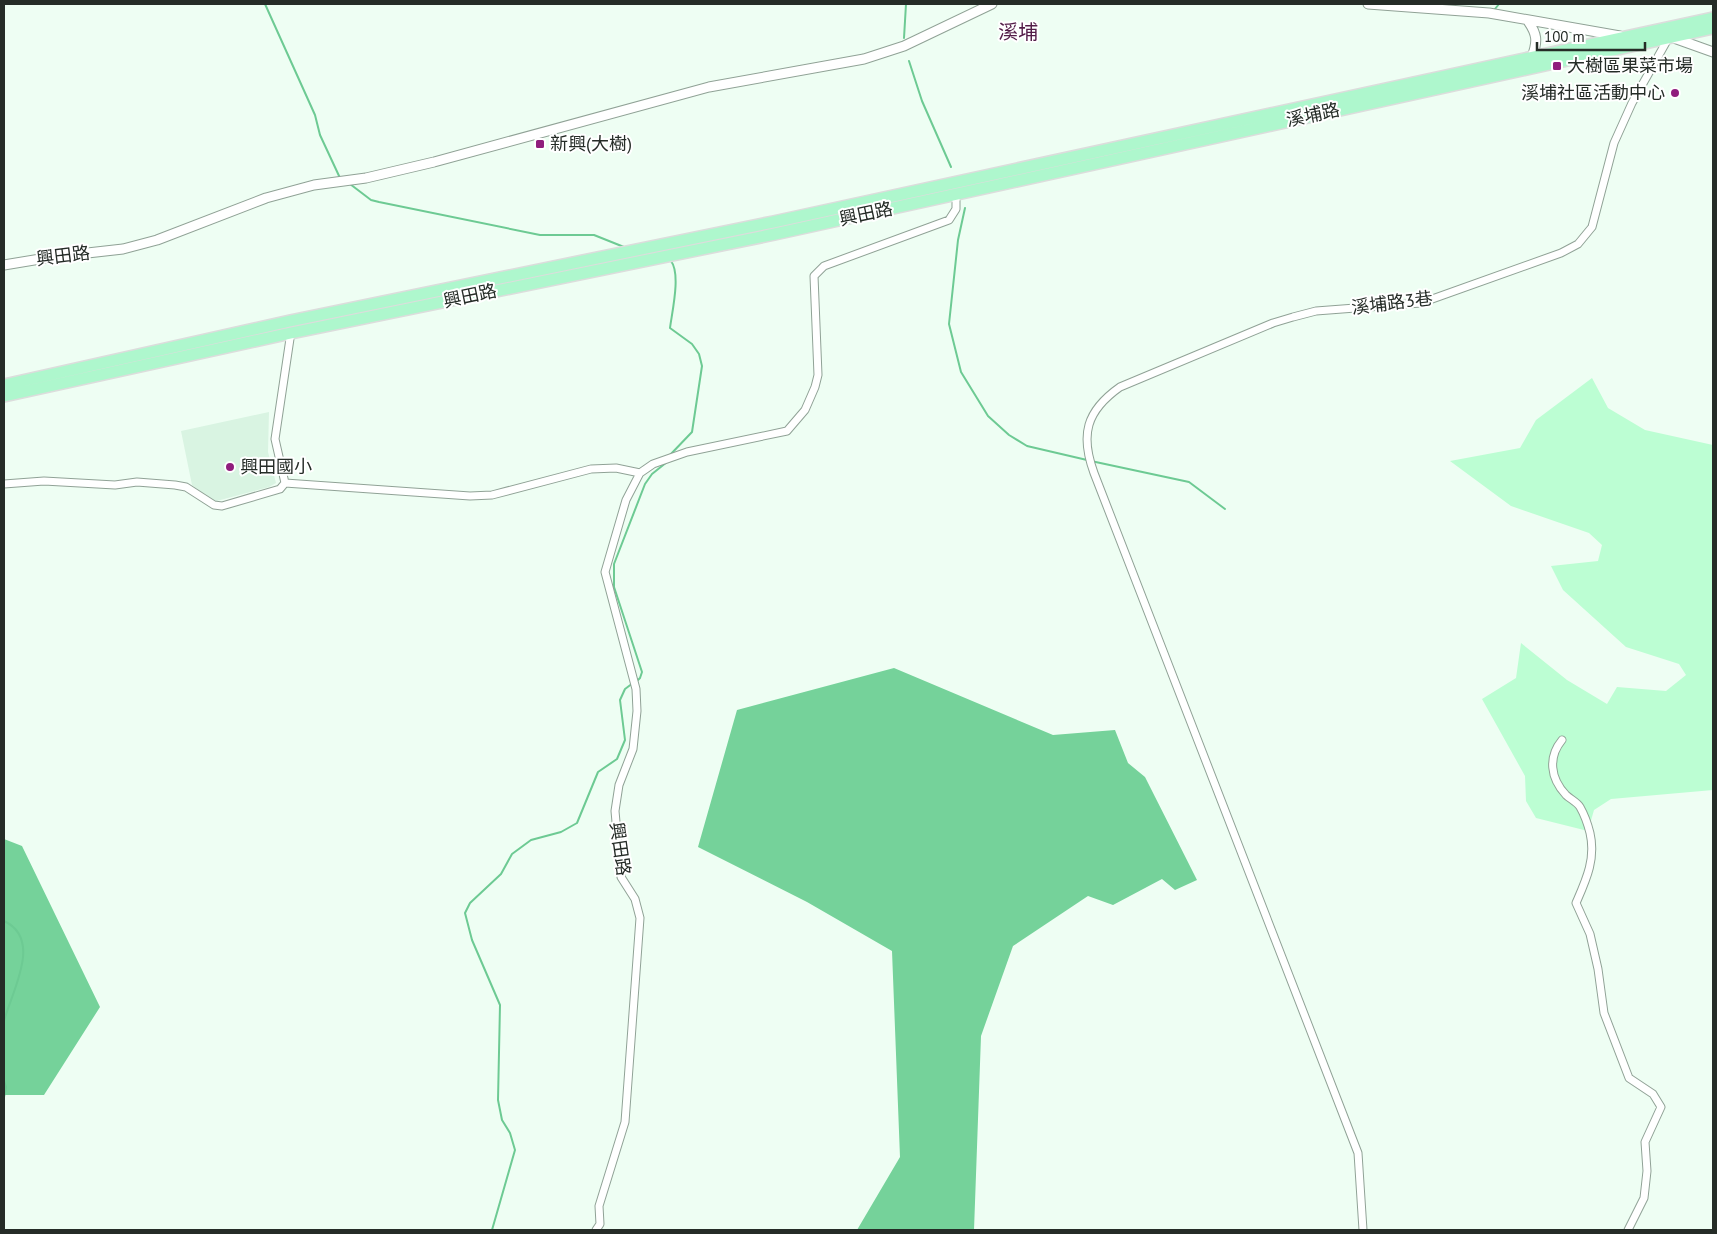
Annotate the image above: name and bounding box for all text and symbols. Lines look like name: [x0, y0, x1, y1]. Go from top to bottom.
district label: 溪埔: [998, 19, 1038, 45]
scale bar: [1537, 20, 1644, 52]
text: 100 m: [1544, 27, 1585, 46]
place label: 大樹區果菜市場: [1567, 54, 1693, 77]
marker: 大樹區果菜市場: [1551, 60, 1563, 72]
place label: 溪埔社區活動中心: [1521, 81, 1665, 104]
marker: 溪埔社區活動中心: [1669, 87, 1681, 99]
street label: 溪埔路: [1284, 98, 1342, 131]
place label: 新興(大樹): [550, 132, 632, 155]
marker: 新興(大樹): [534, 138, 546, 150]
street label: 興田路: [837, 197, 895, 230]
street label: 興田路: [35, 241, 91, 270]
street label: 興田路: [441, 279, 499, 312]
street label: 溪埔路3巷: [1350, 286, 1434, 319]
place label: 興田國小: [240, 455, 312, 478]
marker: 興田國小: [224, 461, 236, 473]
street label: 興田路: [605, 821, 636, 877]

